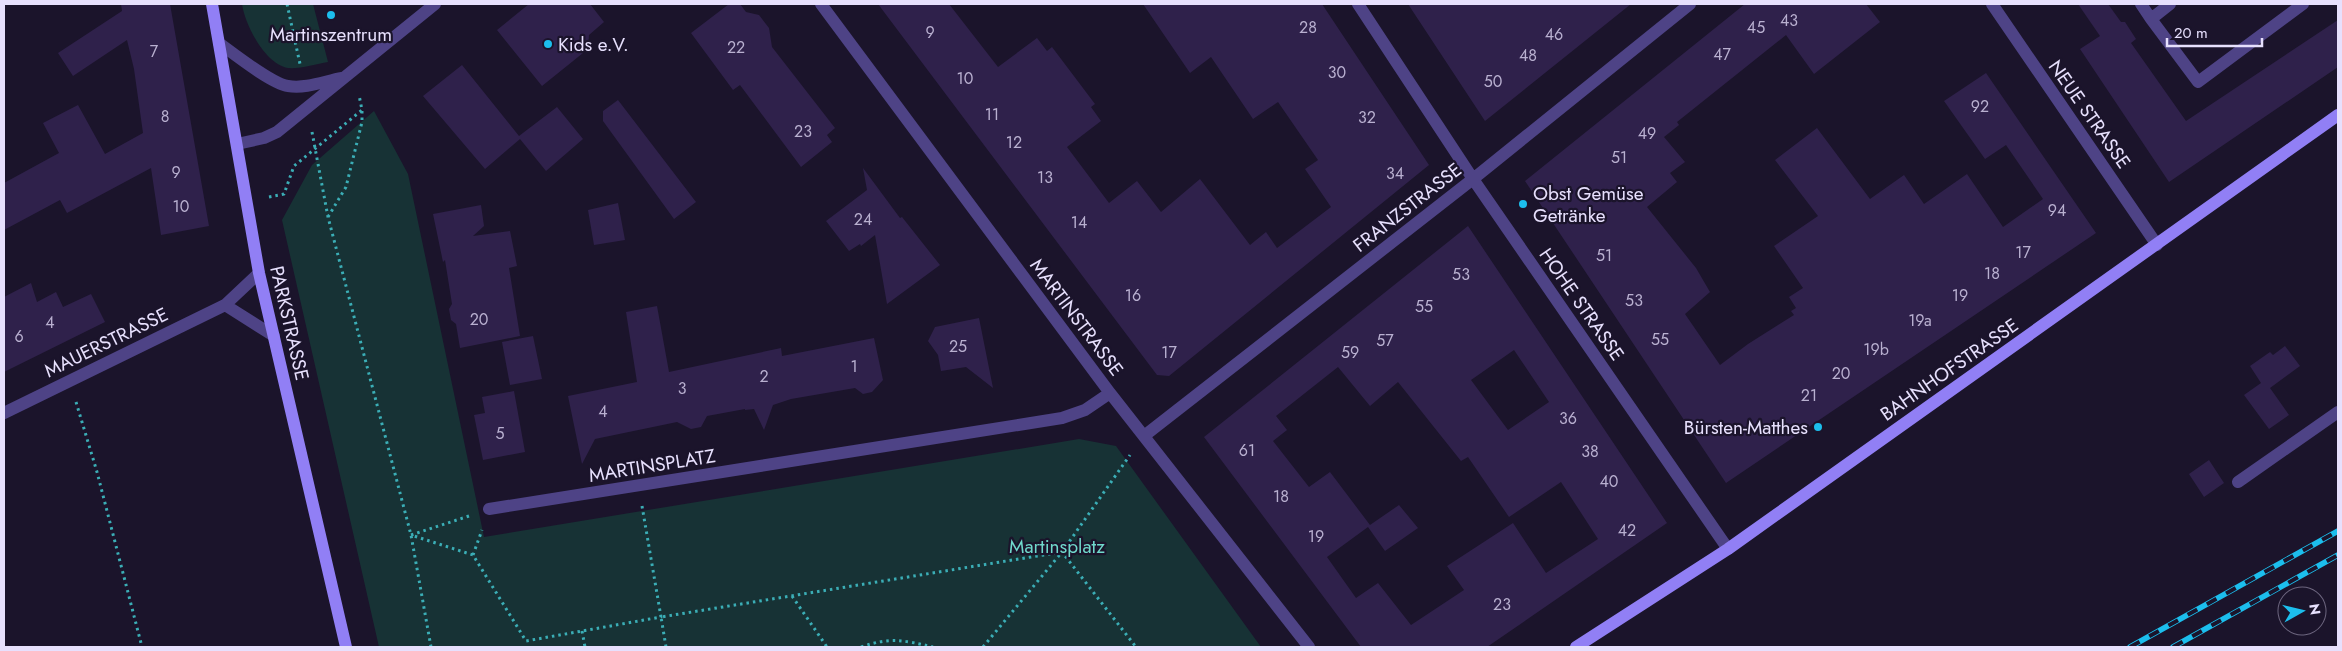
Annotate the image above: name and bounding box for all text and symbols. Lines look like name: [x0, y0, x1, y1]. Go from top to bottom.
marker: Martinszentrum: [325, 9, 337, 21]
house number: 43: [1780, 9, 1798, 32]
scale bar: [2167, 15, 2262, 47]
house number: 28: [1299, 16, 1317, 39]
house number: 45: [1747, 16, 1765, 39]
place label: Martinszentrum: [270, 21, 392, 48]
house number: 9: [925, 21, 935, 44]
text: 20 m: [2174, 22, 2208, 44]
house number: 46: [1545, 23, 1563, 46]
place label: Kids e.V.: [558, 31, 629, 58]
house number: 22: [727, 36, 745, 59]
marker: Kids e.V.: [542, 38, 554, 50]
house number: 7: [150, 40, 159, 63]
house number: 47: [1713, 43, 1731, 66]
house number: 48: [1519, 44, 1537, 67]
street label: NEUE STRASSE: [2042, 55, 2137, 174]
house number: 30: [1328, 61, 1346, 84]
house number: 10: [957, 67, 973, 90]
house number: 50: [1484, 70, 1502, 93]
house number: 92: [1971, 95, 1989, 118]
house number: 11: [985, 103, 999, 126]
house number: 8: [161, 105, 169, 128]
house number: 32: [1358, 106, 1376, 129]
house number: 23: [794, 120, 812, 143]
house number: 49: [1638, 122, 1656, 145]
house number: 12: [1006, 131, 1022, 154]
house number: 51: [1611, 146, 1627, 169]
street label: FRANZSTRASSE: [1347, 156, 1467, 259]
house number: 9: [171, 161, 181, 184]
house number: 34: [1386, 162, 1404, 185]
house number: 13: [1037, 166, 1053, 189]
place label: Obst Gemüse Getränke: [1533, 180, 1644, 229]
house number: 10: [173, 195, 189, 218]
marker: Obst Gemüse Getränke: [1517, 198, 1529, 210]
house number: 94: [2048, 199, 2066, 222]
house number: 24: [854, 208, 872, 231]
house number: 14: [1071, 211, 1087, 234]
house number: 17: [2015, 241, 2031, 264]
street label: HOHE STRASSE: [1533, 242, 1631, 366]
house number: 51: [1596, 244, 1612, 267]
street label: MARTINSTRASSE: [1024, 253, 1130, 382]
house number: 18: [1984, 262, 2000, 285]
street label: PARKSTRASSE: [263, 263, 316, 383]
house number: 53: [1452, 263, 1470, 286]
house number: 16: [1125, 284, 1141, 307]
house number: 19: [1952, 284, 1968, 307]
house number: 53: [1625, 289, 1643, 312]
house number: 55: [1415, 295, 1433, 318]
street label: MAUERSTRASSE: [40, 301, 173, 384]
house number: 20: [470, 308, 488, 331]
house number: 19a: [1908, 309, 1932, 332]
house number: 4: [45, 311, 55, 334]
street label: BAHNHOFSTRASSE: [1875, 312, 2024, 427]
house number: 6: [14, 325, 24, 348]
house number: 55: [1651, 328, 1669, 351]
house number: 57: [1376, 329, 1394, 352]
house number: 25: [949, 335, 967, 358]
house number: 19b: [1863, 338, 1889, 361]
house number: 17: [1161, 341, 1177, 364]
house number: 59: [1341, 341, 1359, 364]
house number: 1: [850, 355, 858, 378]
house number: 20: [1832, 362, 1850, 385]
house number: 2: [759, 365, 769, 388]
house number: 3: [678, 377, 687, 400]
house number: 21: [1801, 384, 1817, 407]
house number: 4: [598, 400, 608, 423]
house number: 36: [1559, 407, 1577, 430]
place label: Bürsten-Matthes: [1684, 414, 1808, 441]
marker: Bürsten-Matthes: [1812, 421, 1824, 433]
house number: 5: [495, 422, 505, 445]
house number: 61: [1239, 439, 1255, 462]
house number: 38: [1581, 440, 1599, 463]
street label: MARTINSPLATZ: [587, 442, 717, 489]
house number: 40: [1600, 470, 1618, 493]
house number: 18: [1273, 485, 1289, 508]
house number: 42: [1618, 519, 1636, 542]
house number: 19: [1308, 525, 1324, 548]
park label: Martinsplatz: [1009, 533, 1105, 560]
north arrow: [2277, 586, 2327, 636]
house number: 23: [1493, 593, 1511, 616]
text: N: [2304, 602, 2326, 616]

